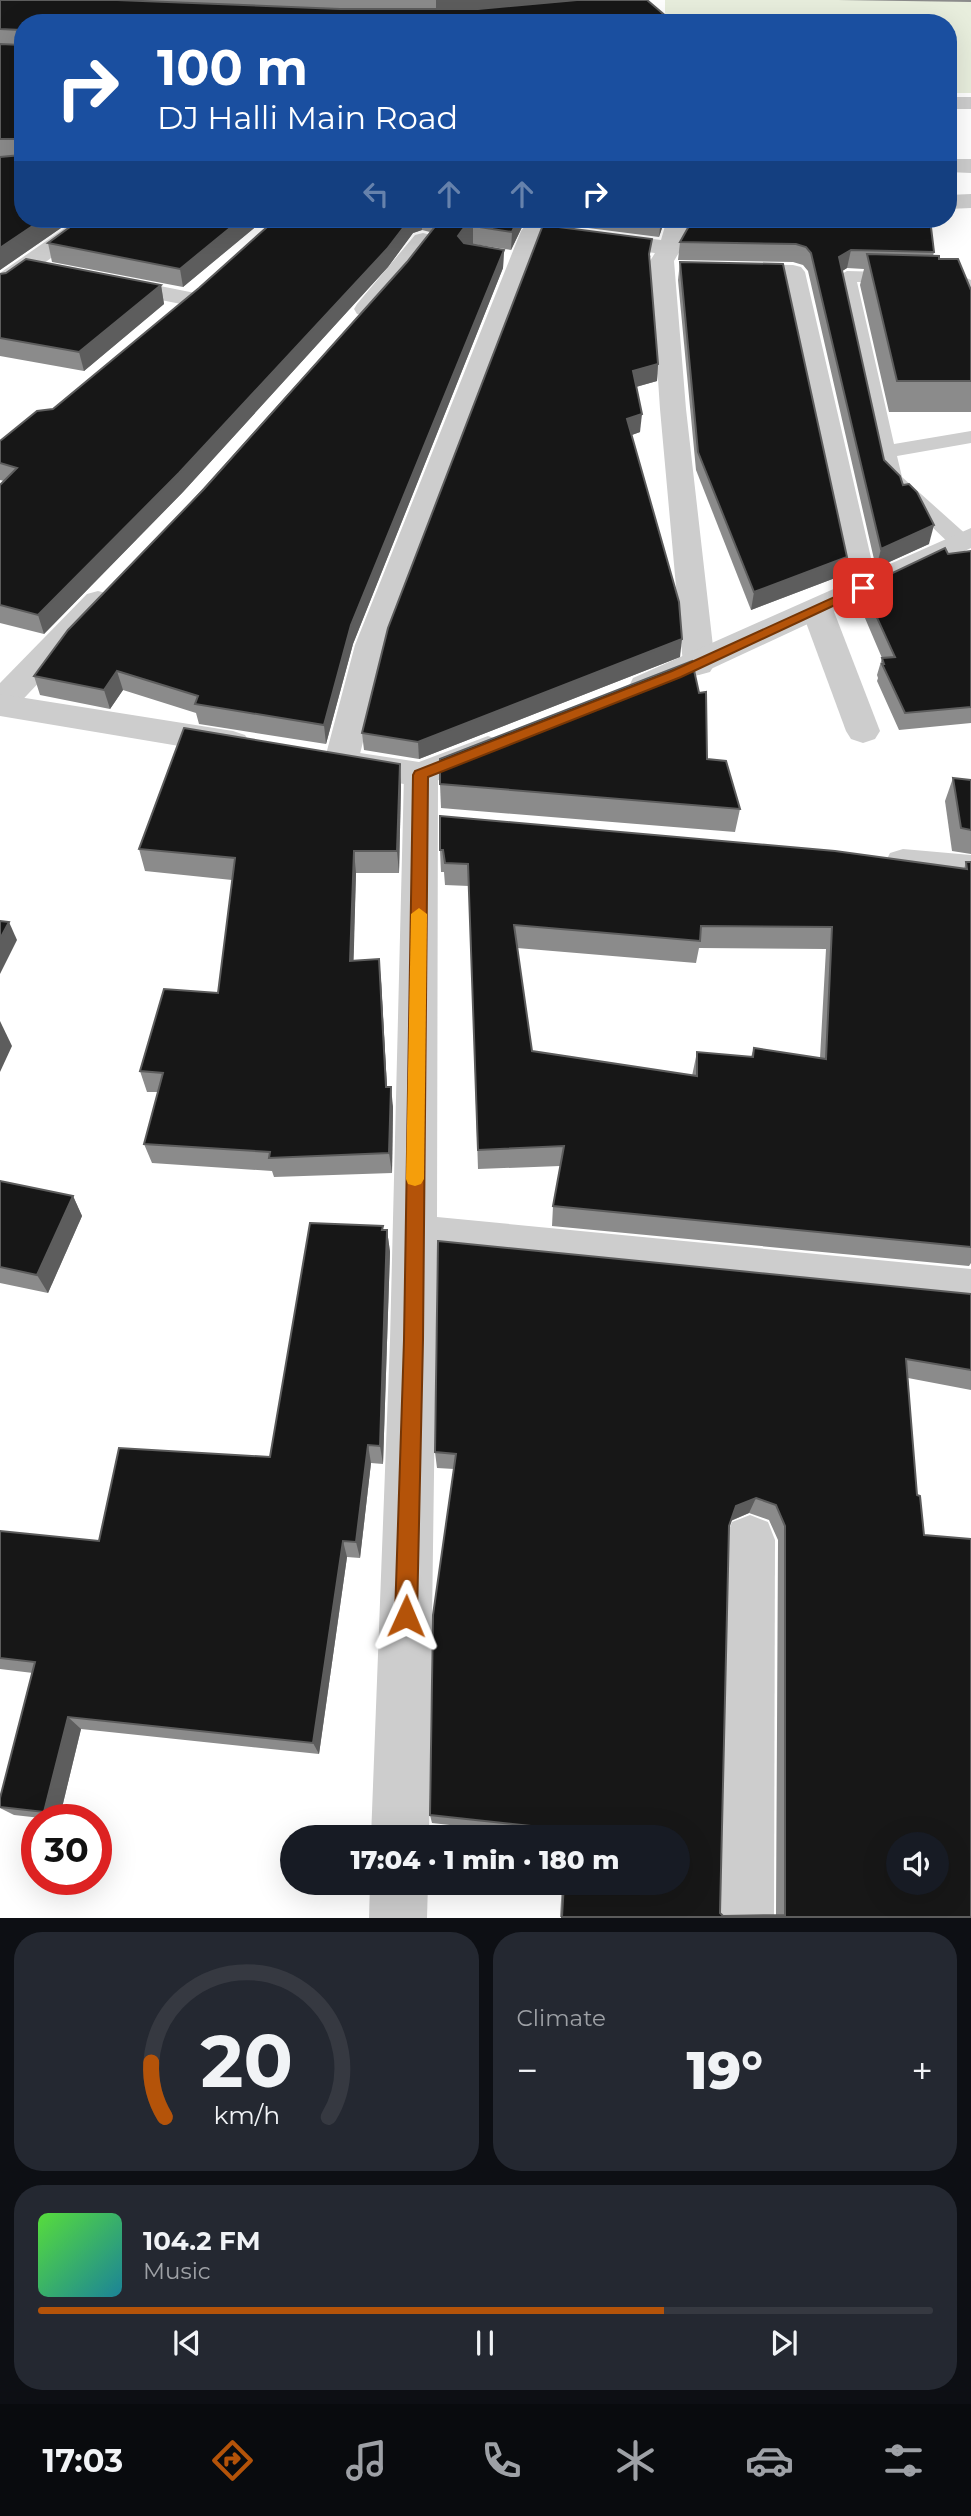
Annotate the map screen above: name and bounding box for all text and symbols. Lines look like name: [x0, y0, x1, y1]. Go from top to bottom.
text: 100 m: [157, 38, 308, 97]
icon: right: [42, 42, 133, 133]
text: DJ Halli Main Road: [157, 98, 458, 137]
icon: left: [357, 175, 395, 213]
icon: ahead: [430, 175, 468, 213]
icon: ahead: [503, 175, 541, 213]
icon: right: [576, 175, 614, 213]
pin: [833, 558, 893, 618]
icon: arrive: [844, 569, 882, 607]
position arrow: [369, 1579, 443, 1653]
speed limit sign: 30: [21, 1804, 112, 1895]
map controls: [886, 1832, 949, 1895]
button: sound: [886, 1832, 949, 1895]
text: 17:04 · 1 min · 180 m: [351, 1844, 619, 1876]
text: Climate: [517, 2004, 606, 2032]
text: 20: [200, 2018, 292, 2106]
text: 19°: [687, 2039, 763, 2102]
text: −: [517, 2047, 538, 2094]
text: +: [911, 2047, 933, 2094]
text: km/h: [213, 2100, 280, 2130]
text: 104.2 FM: [143, 2225, 261, 2257]
text: Music: [143, 2257, 211, 2285]
icon: previous: [168, 2324, 206, 2362]
icon: pause: [466, 2324, 504, 2362]
icon: next: [765, 2324, 803, 2362]
icon: directions: [208, 2436, 257, 2485]
icon: music: [342, 2436, 391, 2485]
icon: phone: [477, 2436, 526, 2485]
icon: climate: [611, 2436, 660, 2485]
icon: car: [745, 2436, 794, 2485]
icon: filters: [879, 2436, 928, 2485]
text: 17:03: [43, 2441, 123, 2480]

